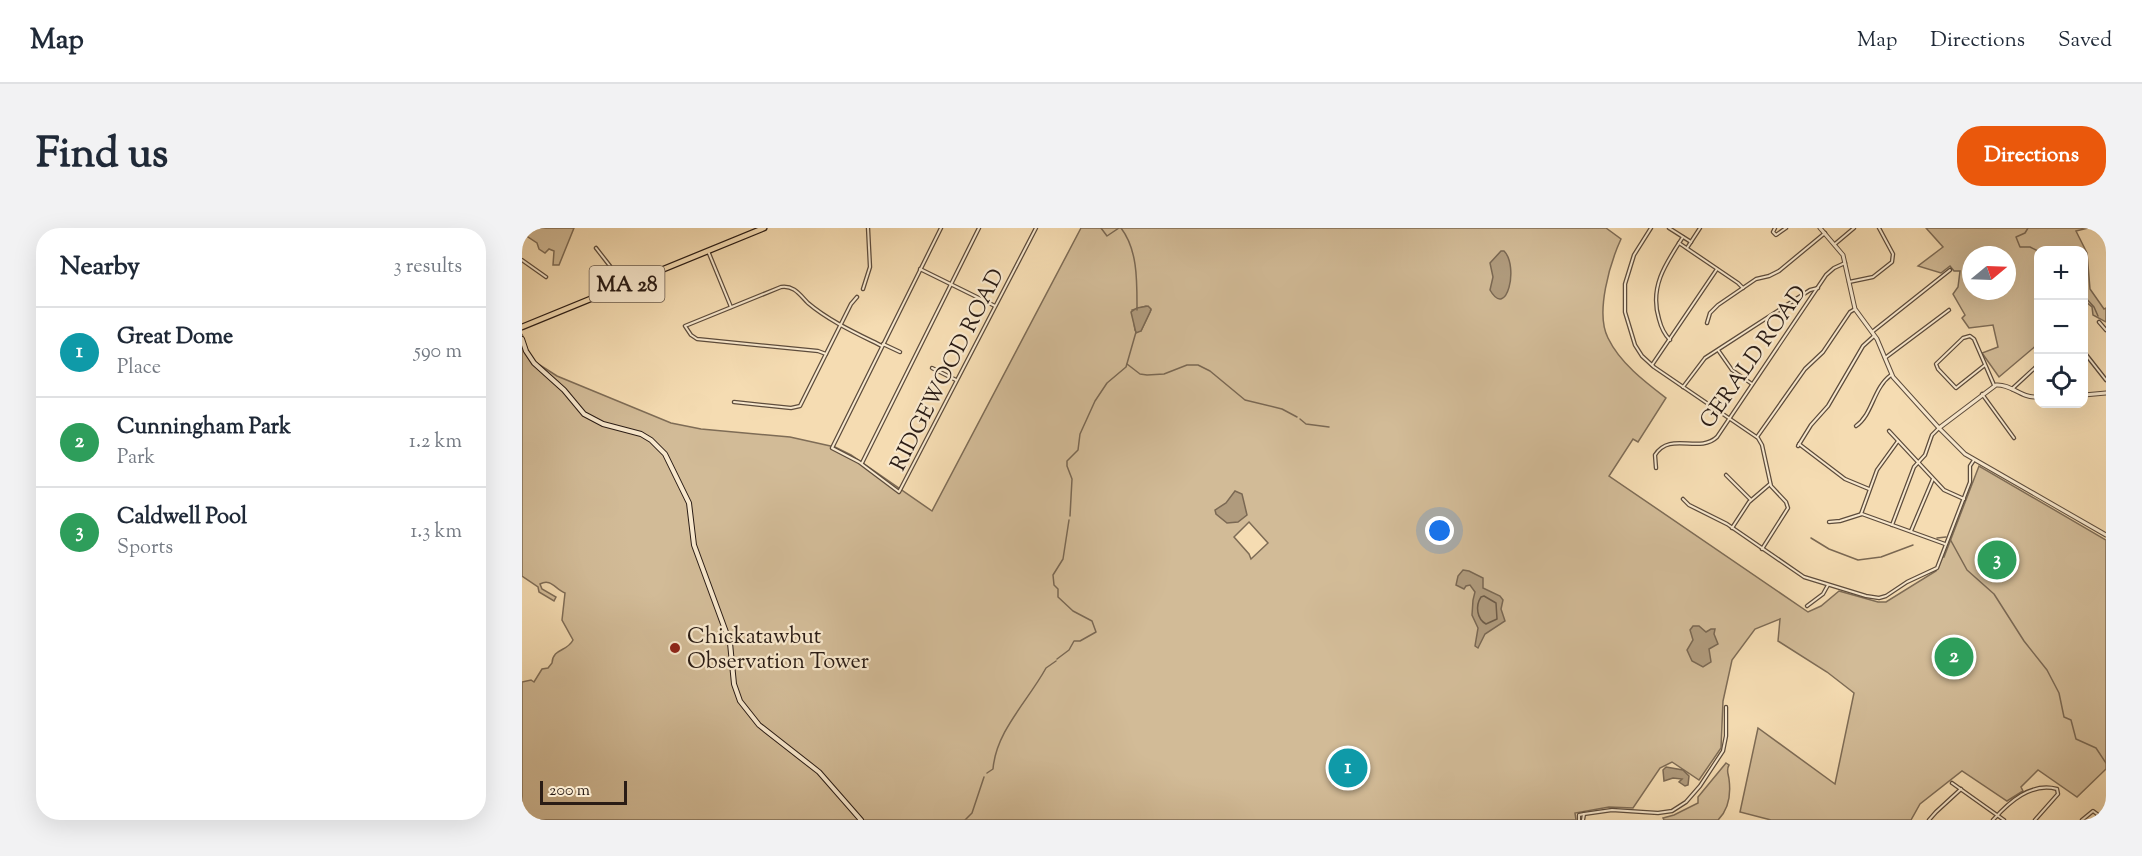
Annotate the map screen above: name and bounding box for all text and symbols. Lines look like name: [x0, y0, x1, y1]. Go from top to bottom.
text: Map: [30, 21, 84, 61]
text: Map: [1857, 26, 1897, 56]
text: Directions: [1930, 26, 2025, 56]
text: Saved: [2058, 26, 2112, 56]
text: Find us: [36, 126, 168, 186]
button: Directions: [1957, 126, 2106, 186]
north arrow: [1962, 246, 2016, 300]
map controls: [2034, 246, 2088, 408]
button: +: [2034, 246, 2088, 300]
text: Nearby: [60, 249, 140, 286]
text: 3 results: [393, 253, 462, 282]
street label: RIDGEWOOD ROAD: [884, 264, 1014, 477]
road number: MA 28: [590, 266, 664, 302]
street label: GERALD ROAD: [1693, 280, 1816, 436]
button: −: [2034, 300, 2088, 354]
text: Great Dome: [117, 322, 233, 354]
text: 1: [76, 338, 83, 367]
text: 590 m: [414, 338, 462, 367]
text: Place: [117, 354, 161, 383]
button: locate: [2034, 354, 2088, 408]
text: Cunningham Park: [117, 412, 291, 444]
text: 2: [75, 428, 84, 457]
text: 1.2 km: [409, 428, 462, 457]
text: Park: [117, 444, 155, 473]
text: Caldwell Pool: [117, 502, 247, 534]
your location: [1425, 516, 1454, 545]
text: 3: [75, 518, 84, 547]
text: 1.3 km: [410, 518, 462, 547]
text: Sports: [117, 534, 173, 563]
pin: 3: [1978, 538, 2016, 582]
place label: Chickatawbut Observation Tower: [687, 622, 869, 679]
pin: 2: [1934, 634, 1974, 680]
marker: Chickatawbut Observation Tower: [668, 641, 682, 655]
pin: 1: [1328, 746, 1368, 790]
scale bar: [540, 778, 627, 806]
text: 200 m: [549, 780, 590, 803]

